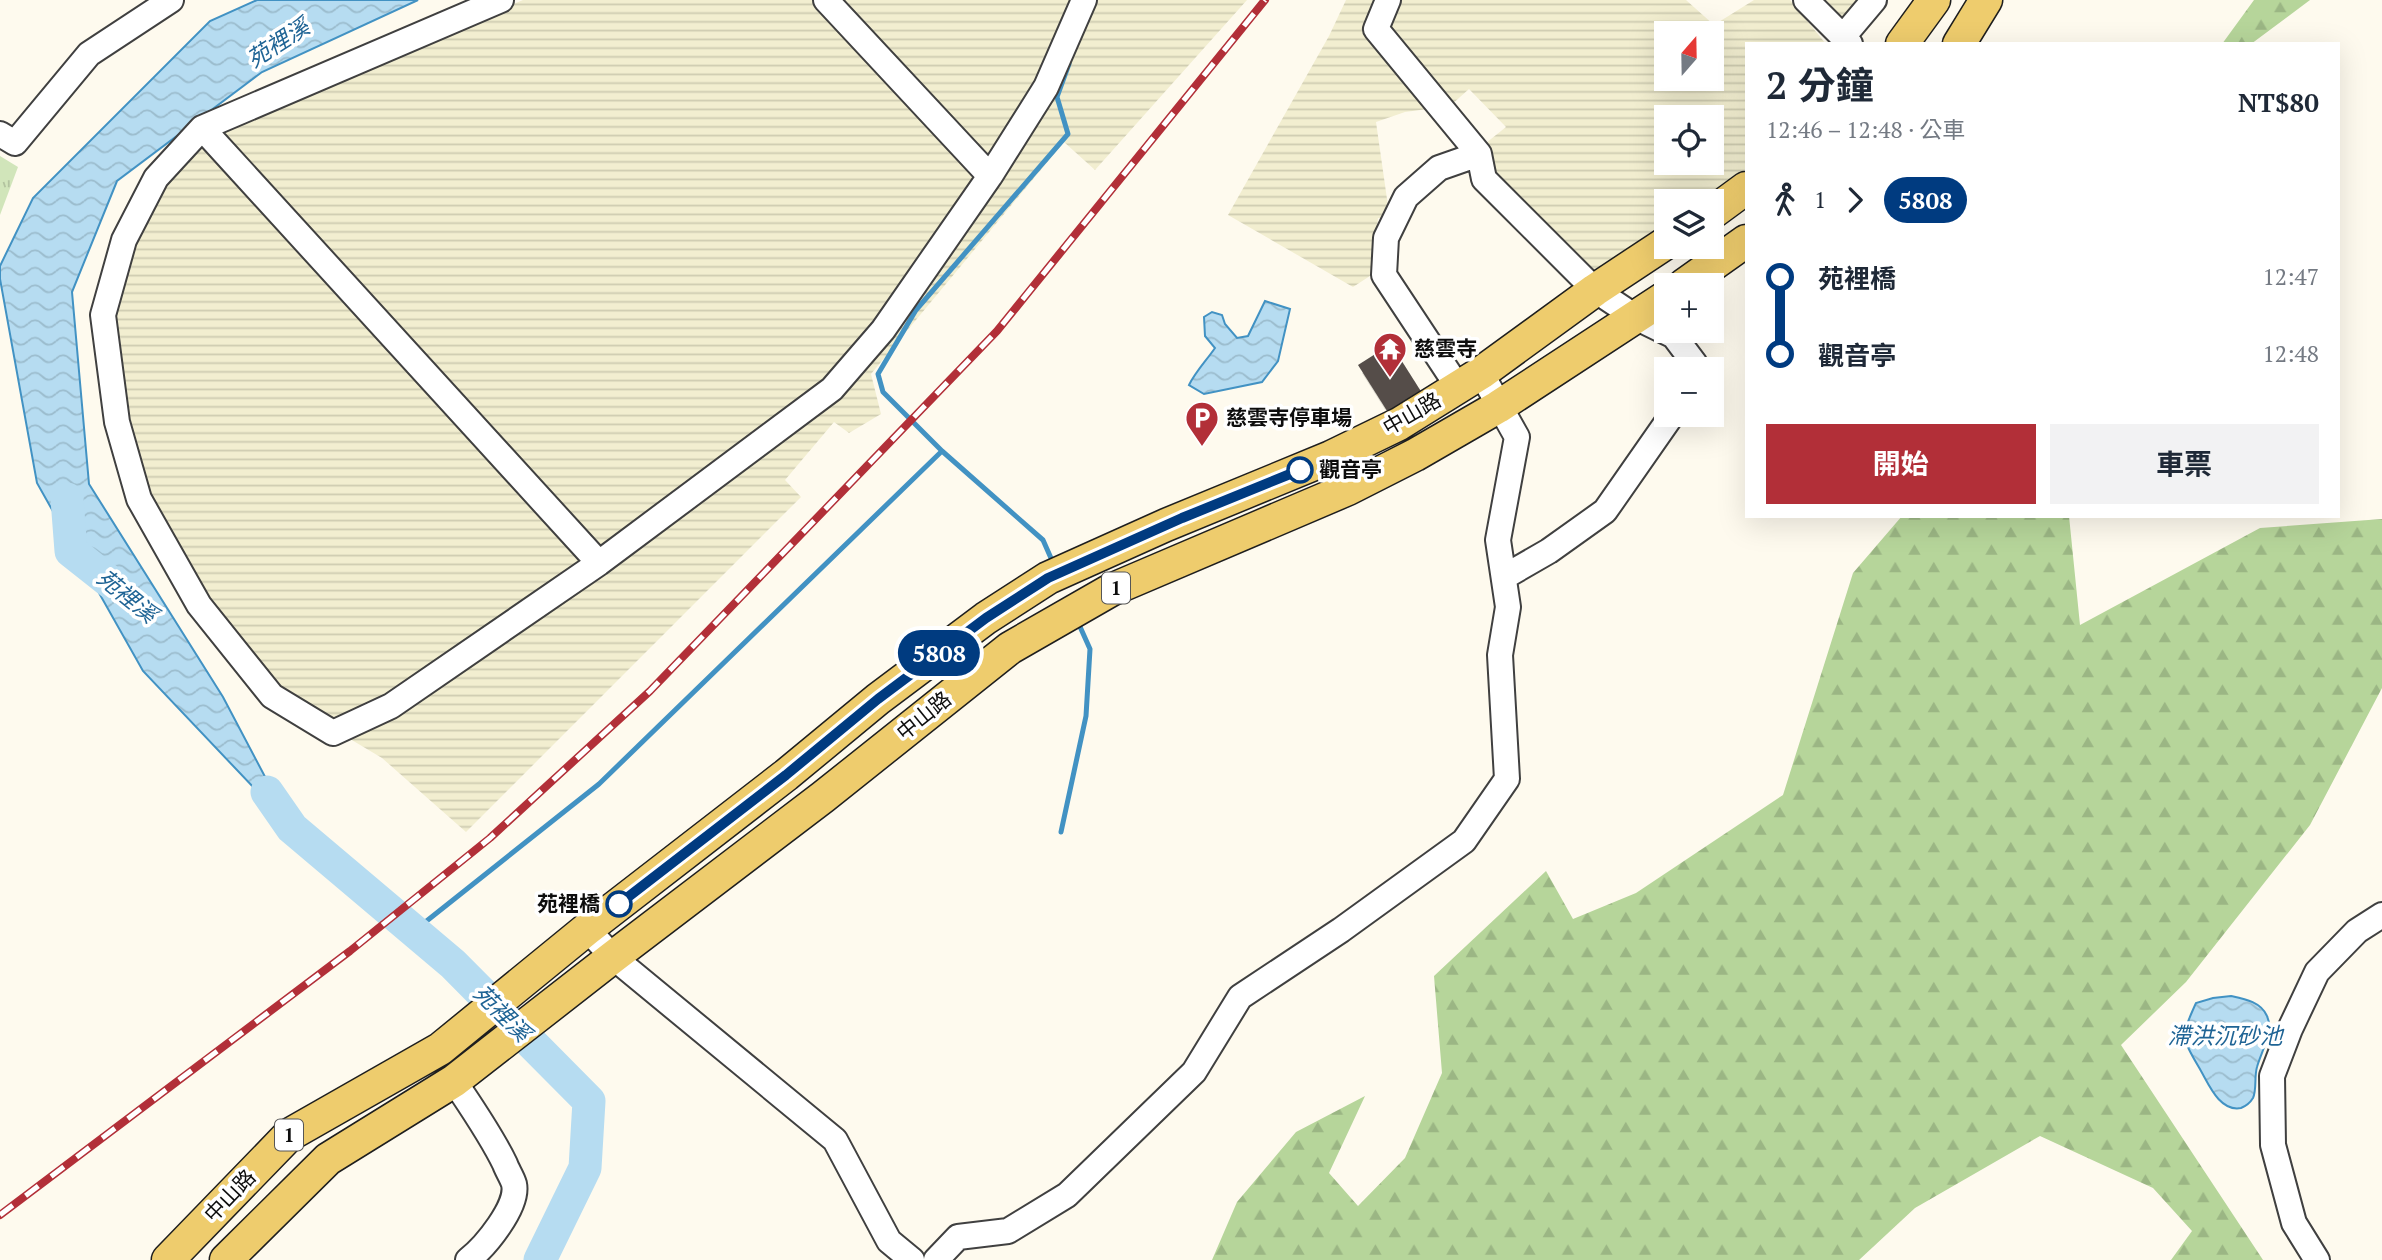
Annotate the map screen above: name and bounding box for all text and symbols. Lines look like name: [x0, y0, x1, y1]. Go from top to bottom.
water label: 苑裡溪: [240, 9, 318, 74]
north arrow: [1654, 21, 1724, 91]
map controls: [1654, 21, 1724, 427]
text: 2 分鐘: [1766, 60, 1874, 110]
text: NT$80: [2238, 85, 2319, 119]
button: locate: [1654, 105, 1724, 175]
text: 12:46 – 12:48 · 公車: [1766, 114, 1966, 145]
icon: walk: [1766, 181, 1804, 219]
icon: forward: [1836, 181, 1874, 219]
text: 1: [1814, 184, 1826, 215]
text: 5808: [1898, 184, 1953, 216]
button: layers: [1654, 189, 1724, 259]
text: 苑裡橋: [1818, 261, 1896, 295]
text: 12:47: [2262, 261, 2319, 292]
button: +: [1654, 273, 1724, 343]
temple icon: 慈雲寺: [1371, 330, 1409, 379]
place label: 慈雲寺: [1414, 334, 1477, 362]
text: 觀音亭: [1818, 338, 1896, 372]
text: 12:48: [2262, 338, 2319, 369]
button: −: [1654, 357, 1724, 427]
street label: 中山路: [1377, 385, 1446, 441]
parking icon: 慈雲寺停車場: [1183, 399, 1221, 448]
place label: 慈雲寺停車場: [1226, 403, 1352, 431]
button: 開始: [1766, 424, 2036, 504]
button: 車票: [2050, 424, 2319, 504]
place label: 觀音亭: [1319, 455, 1382, 483]
marker: 觀音亭: [1287, 457, 1313, 483]
water label: 苑裡溪: [91, 562, 166, 631]
road number: 1: [1102, 572, 1130, 604]
line badge: 5808: [890, 630, 988, 676]
text: 5808: [912, 637, 966, 669]
street label: 中山路: [890, 685, 957, 746]
place label: 苑裡橋: [537, 889, 600, 917]
marker: 苑裡橋: [606, 891, 632, 917]
water label: 苑裡溪: [467, 977, 540, 1050]
water label: 滯洪沉砂池: [2168, 1020, 2285, 1051]
road number: 1: [275, 1120, 303, 1150]
street label: 中山路: [197, 1163, 261, 1228]

